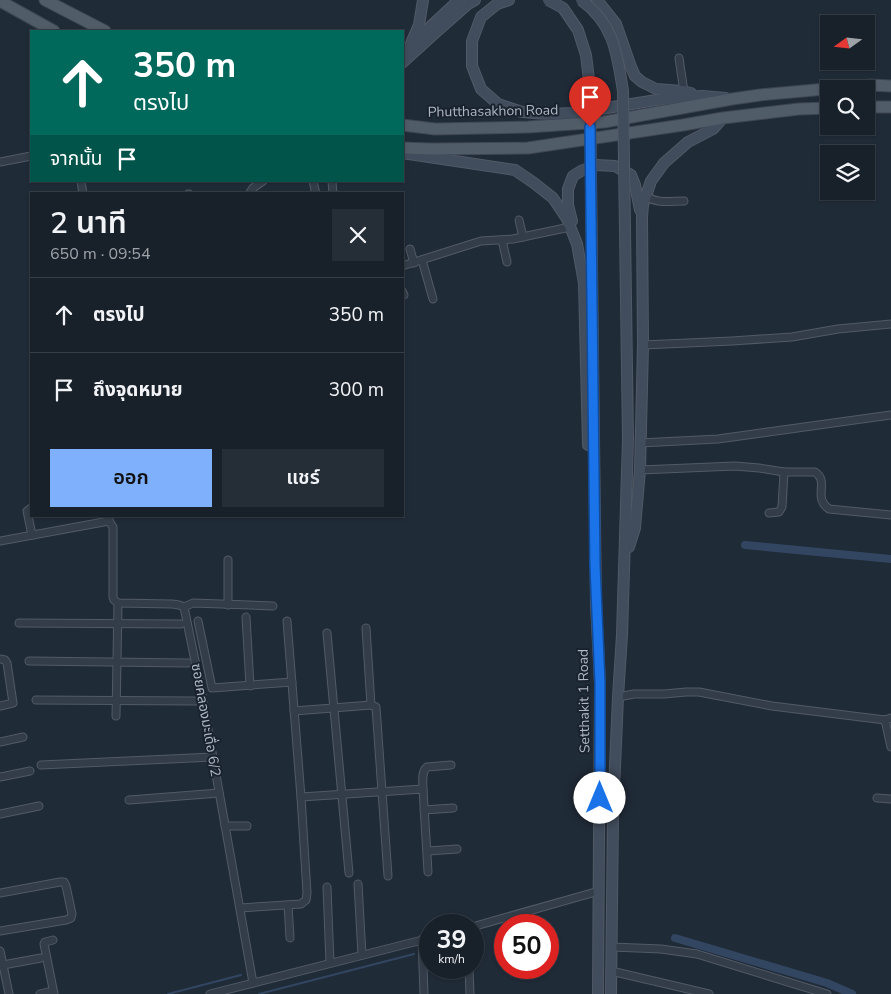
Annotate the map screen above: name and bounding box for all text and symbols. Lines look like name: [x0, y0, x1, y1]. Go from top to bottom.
north arrow: [820, 15, 875, 70]
map controls: [820, 15, 875, 200]
text: 350 m: [133, 42, 236, 89]
icon: ahead: [50, 50, 115, 115]
pin: [569, 76, 611, 127]
button: search: [820, 80, 875, 135]
icon: arrive: [576, 83, 604, 111]
text: ตรงไป: [133, 88, 189, 118]
street label: Phutthasakhon Road: [428, 100, 558, 122]
icon: arrive: [113, 145, 141, 173]
button: layers: [820, 145, 875, 200]
text: จากนั้น: [50, 146, 103, 172]
text: 2 นาที: [50, 203, 127, 244]
button: close: [332, 209, 384, 261]
text: 650 m · 09:54: [50, 243, 151, 265]
icon: ahead: [50, 301, 78, 329]
text: ตรงไป: [93, 302, 145, 328]
text: 350 m: [329, 302, 384, 328]
icon: arrive: [50, 376, 78, 404]
text: ถึงจุดหมาย: [93, 377, 183, 403]
text: 300 m: [329, 377, 384, 403]
button: ออก: [50, 449, 212, 507]
button: แชร์: [222, 449, 384, 507]
street label: Setthakit 1 Road: [574, 649, 594, 753]
street label: ซอยคลองมะเดื่อ 6/2: [187, 662, 226, 778]
position arrow: [573, 771, 625, 823]
speed limit sign: 50: [494, 914, 559, 979]
text: 39: [436, 923, 467, 957]
text: km/h: [438, 951, 465, 967]

